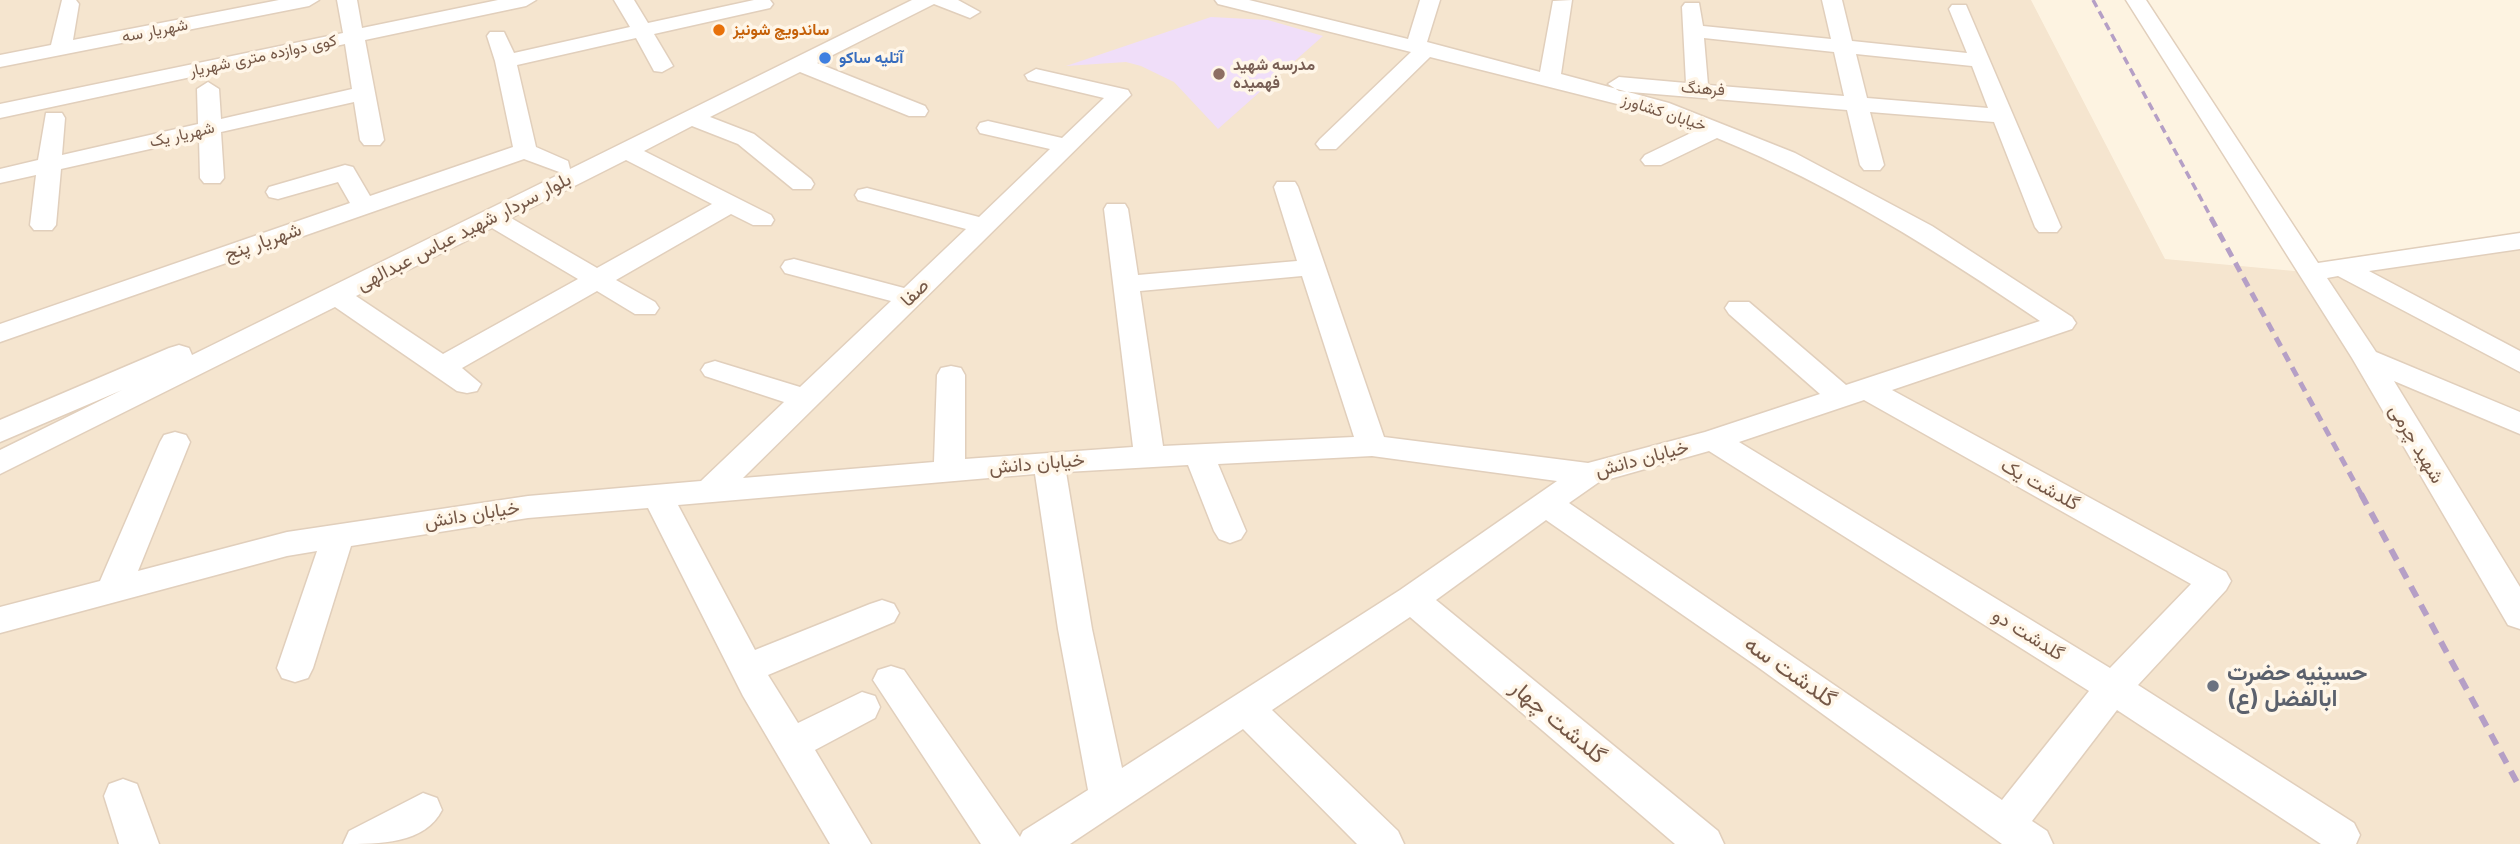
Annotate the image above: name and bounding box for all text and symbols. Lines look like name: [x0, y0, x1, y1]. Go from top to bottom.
street label: شهریار سه: [120, 15, 190, 47]
place label: ساندویچ شونیز: [733, 20, 829, 40]
marker: ساندویچ شونیز: [711, 22, 727, 38]
street label: کوی دوازده متری شهریار: [188, 31, 338, 81]
place label: آتلیه ساکو: [839, 48, 903, 68]
marker: آتلیه ساکو: [817, 50, 833, 66]
place label: مدرسه شهید فهمیده: [1233, 55, 1315, 93]
marker: مدرسه شهید فهمیده: [1211, 66, 1227, 82]
street label: فرهنگ: [1680, 78, 1726, 100]
street label: خیابان کشاورز: [1619, 90, 1709, 136]
street label: شهریار یک: [148, 118, 216, 152]
street label: بلوار سردار شهید عباس عبدالهی: [353, 168, 575, 296]
street label: شهریار پنج: [222, 218, 304, 266]
street label: صفا: [896, 274, 934, 312]
street label: شهید چرمی: [2384, 400, 2448, 488]
street label: خیابان دانش: [1593, 436, 1691, 482]
street label: خیابان دانش: [988, 448, 1086, 480]
street label: گلدشت یک: [1997, 454, 2083, 516]
street label: خیابان دانش: [423, 496, 521, 534]
street label: گلدشت دو: [1988, 604, 2068, 666]
street label: گلدشت سه: [1739, 630, 1841, 714]
place label: حسینیه حضرت ابالفضل (ع): [2227, 659, 2367, 713]
street label: گلدشت چهار: [1505, 674, 1611, 770]
marker: حسینیه حضرت ابالفضل (ع): [2205, 678, 2221, 694]

